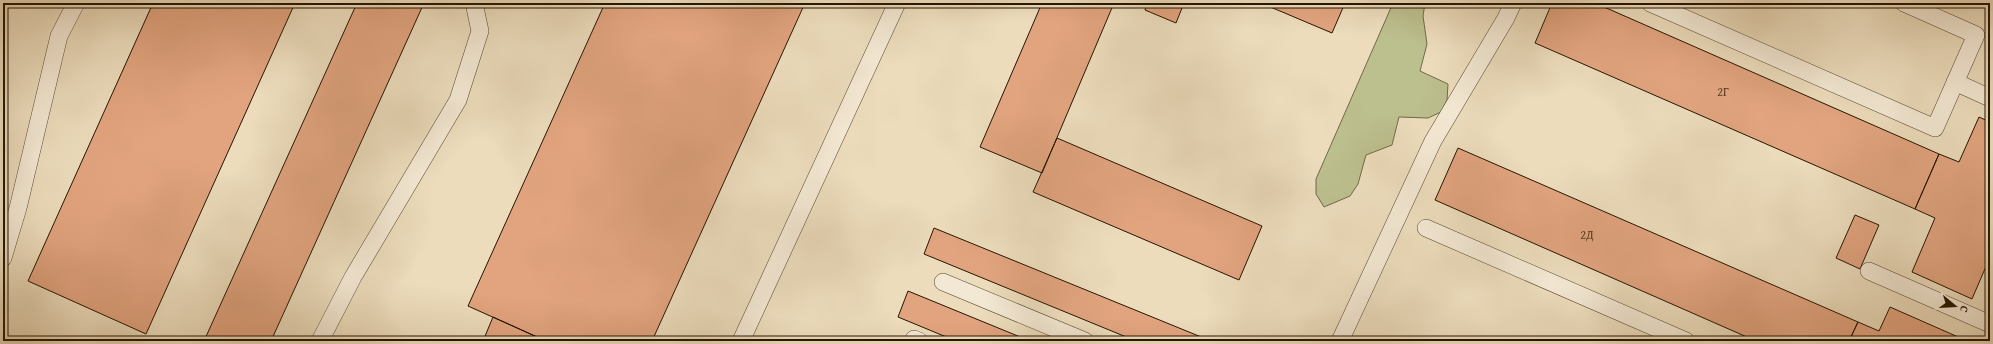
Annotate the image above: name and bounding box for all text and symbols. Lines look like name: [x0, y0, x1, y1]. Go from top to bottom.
house number: 2Г: [1717, 83, 1729, 100]
house number: 2Д: [1580, 226, 1594, 243]
north arrow: [1935, 286, 1975, 326]
text: С: [1956, 304, 1973, 315]

